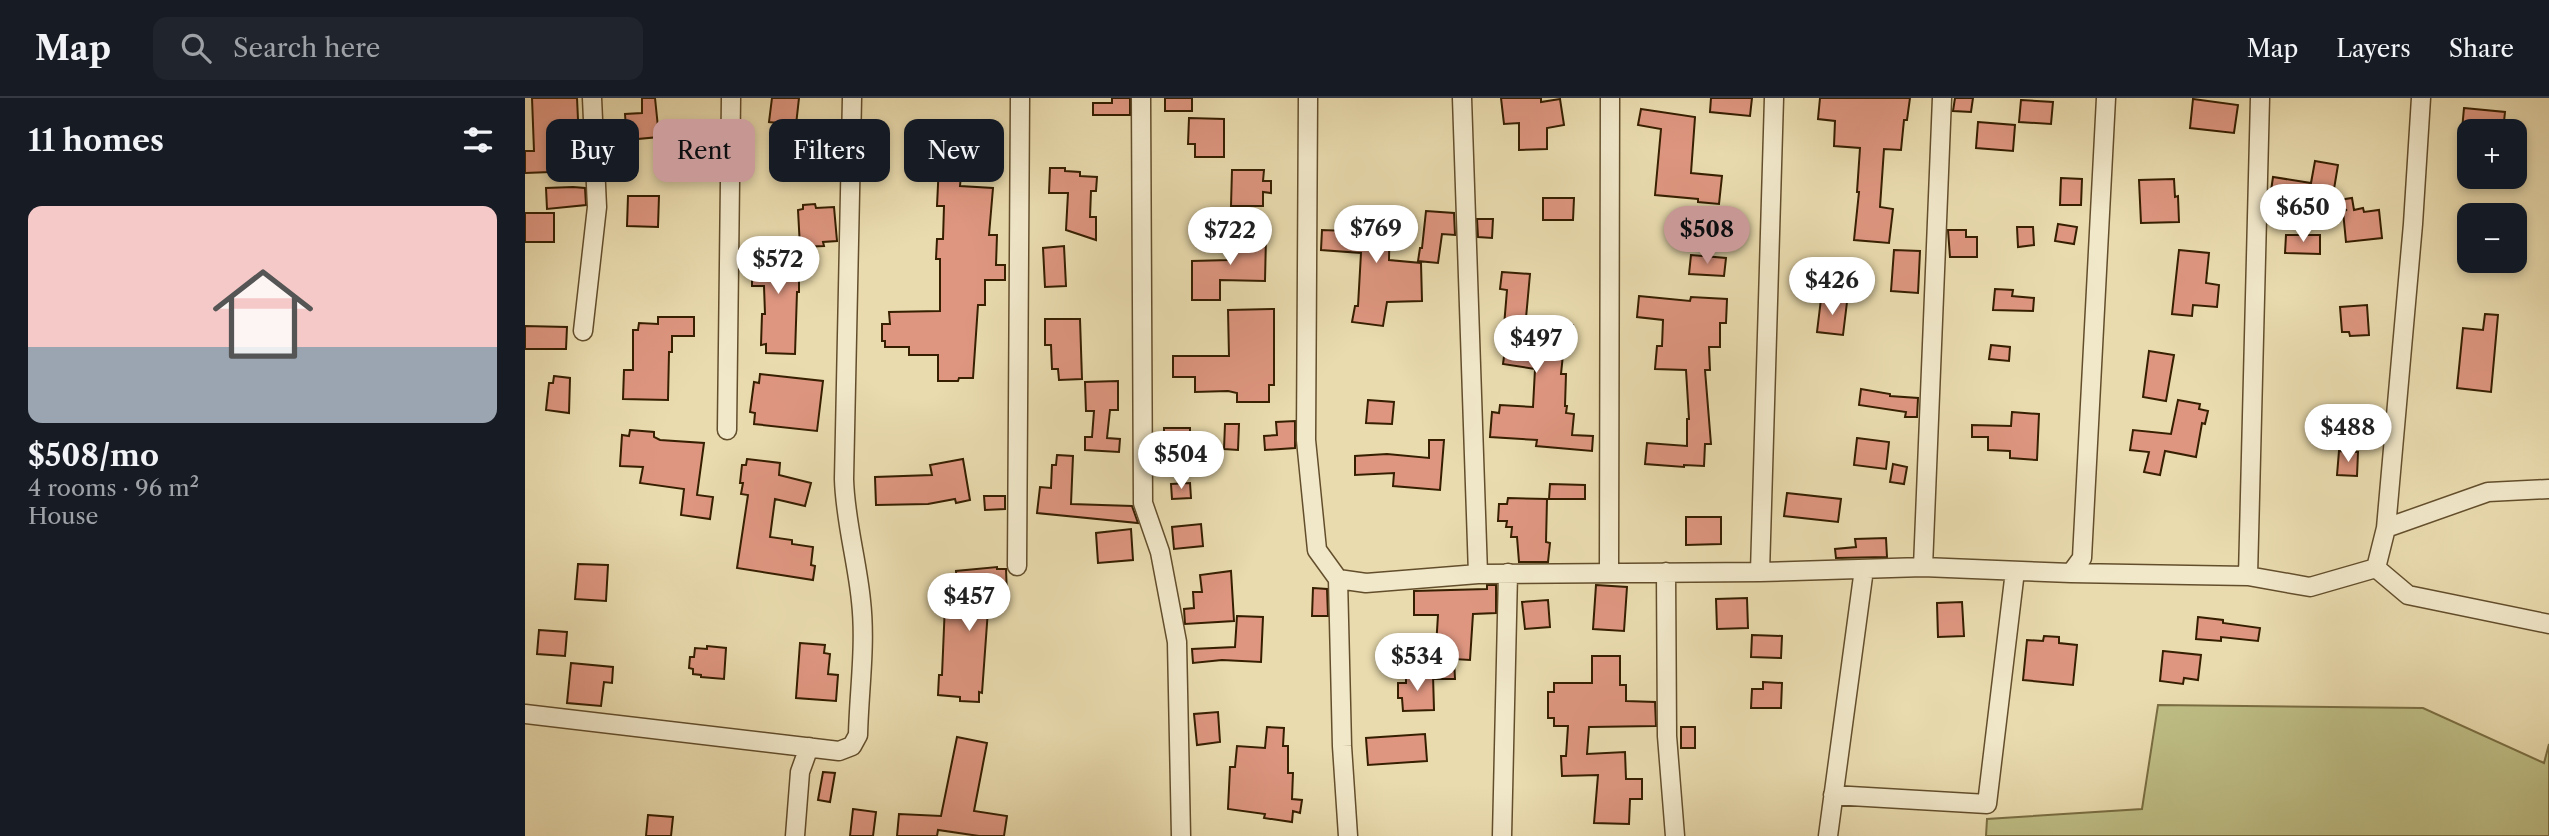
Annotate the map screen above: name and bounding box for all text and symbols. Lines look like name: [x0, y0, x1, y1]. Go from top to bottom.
search box: [153, 17, 643, 80]
text: Map: [35, 28, 111, 69]
icon: search: [177, 29, 215, 67]
text: Search here: [233, 32, 380, 64]
text: Map: [2247, 34, 2298, 63]
text: Layers: [2336, 34, 2411, 63]
text: Share: [2449, 34, 2514, 63]
chip: Buy: [546, 119, 639, 182]
chip: Rent: [653, 119, 755, 182]
chip: Filters: [769, 119, 890, 182]
chip: New: [904, 119, 1004, 182]
map controls: [2457, 119, 2527, 273]
button: +: [2457, 119, 2527, 189]
icon: filters: [459, 121, 497, 159]
text: 11 homes: [28, 122, 164, 159]
pin: $650: [2262, 184, 2344, 244]
text: $650: [2276, 193, 2330, 221]
button: −: [2457, 203, 2527, 273]
pin: $769: [1335, 206, 1417, 265]
pin: $508: [1666, 206, 1748, 266]
pin: $722: [1189, 208, 1271, 267]
text: $769: [1350, 214, 1402, 242]
text: $508: [1680, 215, 1734, 243]
text: $722: [1204, 216, 1256, 244]
pin: $572: [737, 236, 819, 296]
text: $572: [752, 245, 804, 273]
icon: home: [200, 251, 326, 377]
pin: $426: [1791, 258, 1873, 317]
text: $426: [1805, 266, 1859, 294]
pin: $497: [1495, 316, 1577, 375]
text: $497: [1510, 324, 1562, 352]
pin: $488: [2307, 404, 2389, 464]
text: $488: [2321, 413, 2375, 441]
pin: $504: [1140, 432, 1222, 491]
text: $508/mo: [28, 437, 159, 474]
text: $504: [1154, 440, 1208, 468]
text: 4 rooms · 96 m²: [28, 474, 199, 502]
text: House: [28, 502, 98, 530]
pin: $457: [928, 574, 1010, 633]
text: $457: [943, 582, 995, 610]
pin: $534: [1376, 634, 1458, 693]
text: $534: [1391, 642, 1443, 670]

